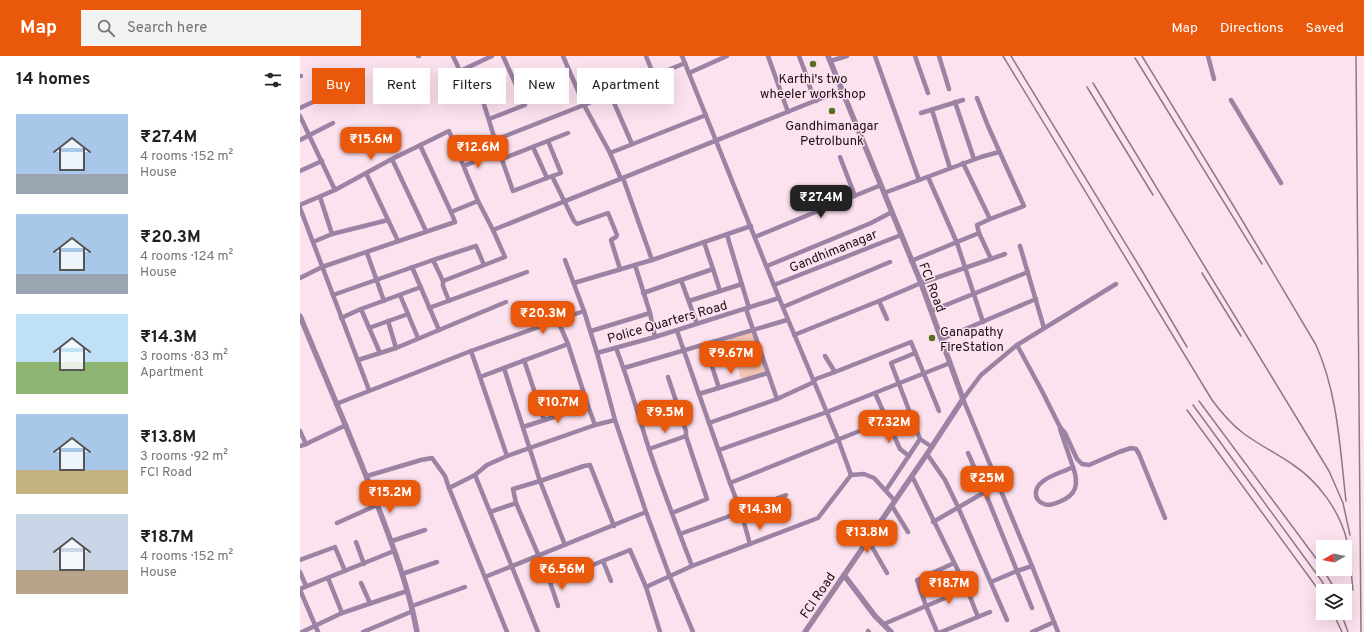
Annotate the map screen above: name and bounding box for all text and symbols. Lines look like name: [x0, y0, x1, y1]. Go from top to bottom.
search box: [81, 10, 361, 46]
text: Map: [20, 16, 57, 40]
icon: search: [95, 17, 117, 39]
text: Search here: [127, 19, 207, 38]
text: Map: [1172, 20, 1198, 37]
text: Directions: [1220, 20, 1284, 37]
text: Saved: [1306, 20, 1344, 37]
marker: Karthi's two wheeler workshop: [808, 59, 818, 69]
chip: Buy: [312, 68, 365, 104]
chip: Rent: [373, 68, 430, 104]
chip: Filters: [438, 68, 506, 104]
chip: New: [514, 68, 569, 104]
chip: Apartment: [577, 68, 674, 104]
text: 14 homes: [16, 69, 90, 91]
icon: filters: [262, 69, 284, 91]
place label: Karthi's two wheeler workshop: [760, 72, 866, 103]
marker: Gandhimanagar Petrolbunk: [827, 106, 837, 116]
place label: Gandhimanagar Petrolbunk: [785, 119, 879, 150]
text: ₹27.4M: [140, 127, 197, 149]
pin: ₹15.6M: [338, 127, 404, 161]
icon: home: [48, 130, 96, 178]
text: ₹15.6M: [349, 132, 393, 148]
pin: ₹12.6M: [445, 135, 511, 169]
text: ₹12.6M: [456, 140, 500, 156]
text: 4 rooms · 152 m²: [140, 149, 233, 165]
text: House: [140, 165, 177, 181]
pin: ₹27.4M: [788, 185, 854, 219]
text: ₹27.4M: [799, 190, 843, 206]
text: ₹20.3M: [140, 227, 201, 249]
street label: Gandhimanagar: [787, 227, 880, 277]
icon: home: [48, 230, 96, 278]
text: 4 rooms · 124 m²: [140, 249, 233, 265]
street label: FCI Road: [914, 261, 948, 315]
text: House: [140, 265, 177, 281]
street label: Police Quarters Road: [606, 298, 729, 348]
pin: ₹20.3M: [510, 301, 576, 335]
text: ₹20.3M: [520, 306, 566, 322]
place label: Ganapathy FireStation: [940, 325, 1004, 356]
text: ₹14.3M: [140, 327, 197, 349]
icon: home: [48, 330, 96, 378]
marker: Ganapathy FireStation: [927, 333, 937, 343]
pin: ₹9.67M: [698, 341, 764, 375]
text: ₹9.67M: [708, 346, 754, 362]
text: 3 rooms · 83 m²: [140, 349, 228, 365]
text: Apartment: [140, 365, 203, 381]
pin: ₹10.7M: [525, 390, 591, 424]
text: ₹10.7M: [537, 395, 579, 411]
pin: ₹9.5M: [637, 400, 693, 434]
text: ₹9.5M: [646, 405, 684, 421]
pin: ₹7.32M: [856, 410, 922, 444]
text: ₹7.32M: [867, 415, 911, 431]
text: ₹13.8M: [140, 427, 196, 449]
icon: home: [48, 430, 96, 478]
text: 3 rooms · 92 m²: [140, 449, 228, 465]
text: FCI Road: [140, 465, 192, 481]
pin: ₹25M: [963, 466, 1011, 500]
text: ₹25M: [970, 471, 1004, 487]
pin: ₹15.2M: [357, 480, 423, 514]
text: ₹15.2M: [368, 485, 412, 501]
pin: ₹14.3M: [727, 497, 793, 531]
text: ₹14.3M: [738, 502, 782, 518]
pin: ₹13.8M: [834, 520, 900, 554]
text: ₹13.8M: [845, 525, 889, 541]
text: ₹18.7M: [140, 527, 194, 549]
icon: home: [48, 530, 96, 578]
north arrow: [1316, 540, 1352, 576]
map controls: [1316, 540, 1352, 620]
text: 4 rooms · 152 m²: [140, 549, 233, 565]
pin: ₹6.56M: [529, 557, 595, 591]
text: ₹6.56M: [539, 562, 585, 578]
text: House: [140, 565, 177, 581]
street label: FCI Road: [797, 570, 840, 622]
pin: ₹18.7M: [916, 571, 982, 605]
text: ₹18.7M: [928, 576, 970, 592]
button: layers: [1316, 584, 1352, 620]

